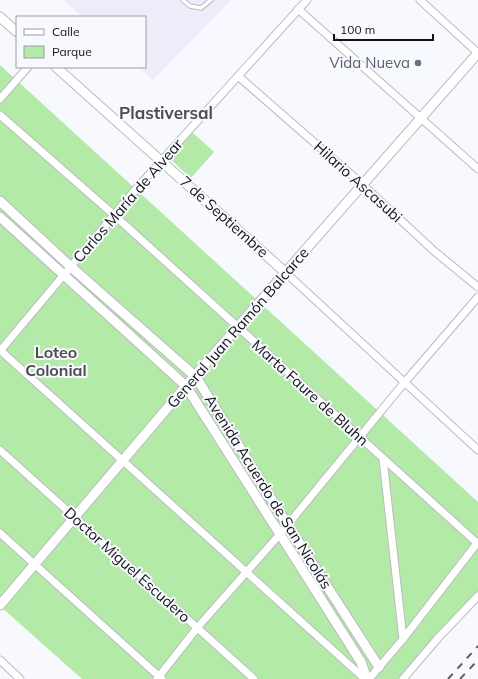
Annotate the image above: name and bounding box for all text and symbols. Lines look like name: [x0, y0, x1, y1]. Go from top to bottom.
legend: [16, 16, 146, 68]
scale bar: [334, 16, 433, 42]
text: 100 m: [340, 22, 375, 37]
text: Calle: [52, 24, 79, 39]
text: Parque: [52, 44, 92, 59]
place label: Vida Nueva: [329, 53, 410, 72]
marker: Vida Nueva: [413, 58, 423, 68]
district label: Plastiversal: [119, 102, 213, 123]
street label: Carlos María de Alvear: [69, 134, 187, 266]
street label: Hilario Ascasubi: [310, 137, 407, 226]
street label: 7 de Septiembre: [176, 172, 273, 262]
street label: General Juan Ramón Balcarce: [163, 243, 313, 412]
street label: Marta Faure de Bluhn: [248, 335, 372, 450]
district label: Loteo Colonial: [25, 342, 87, 380]
street label: Avenida Acuerdo de San Nicolás: [201, 391, 336, 592]
street label: Doctor Miguel Escudero: [60, 503, 194, 626]

